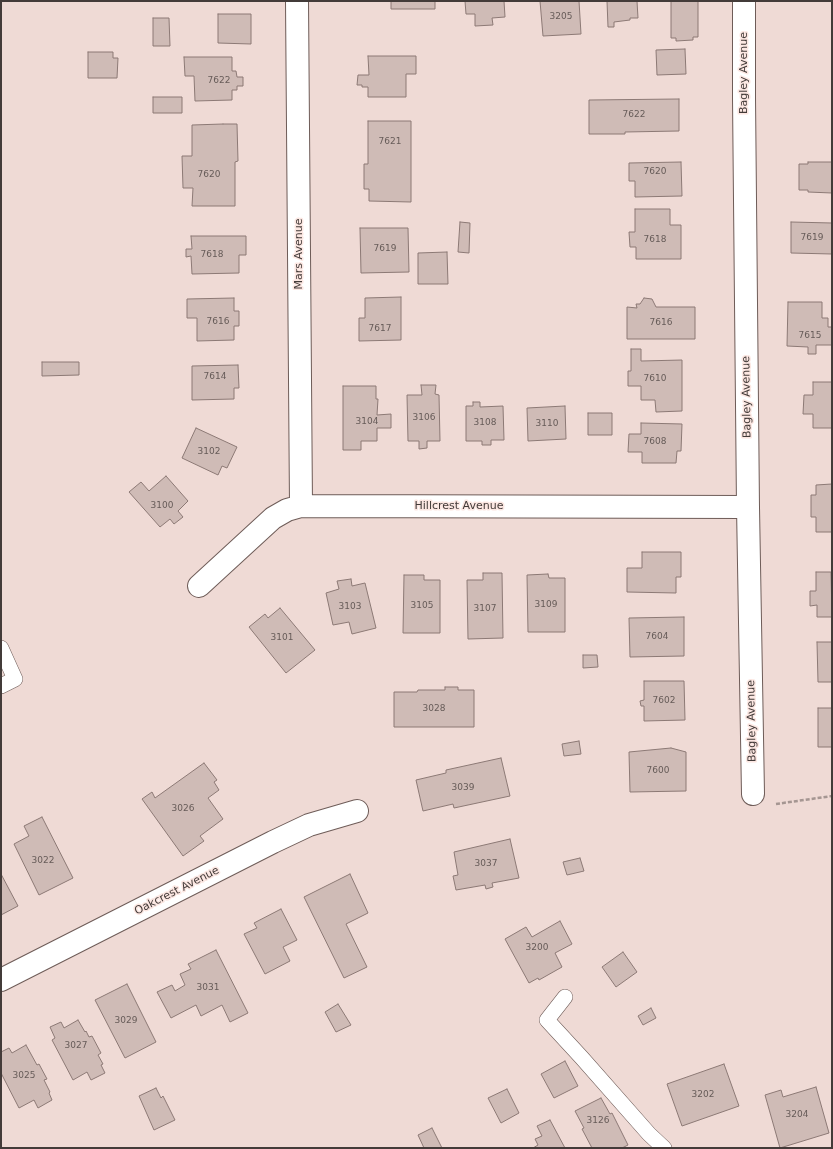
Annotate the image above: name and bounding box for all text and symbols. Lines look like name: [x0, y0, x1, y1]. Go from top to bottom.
house number: 3205: [550, 12, 572, 22]
street label: Bagley Avenue: [737, 32, 751, 114]
house number: 7622: [208, 76, 230, 86]
house number: 7622: [623, 110, 645, 120]
house number: 7621: [379, 137, 401, 147]
house number: 7620: [644, 167, 666, 177]
house number: 7620: [198, 170, 220, 180]
street label: Mars Avenue: [292, 219, 306, 289]
house number: 7619: [801, 233, 823, 243]
house number: 7618: [644, 235, 666, 245]
house number: 7619: [374, 244, 396, 254]
house number: 7618: [201, 250, 223, 260]
house number: 7616: [207, 317, 229, 327]
house number: 7616: [650, 318, 672, 328]
house number: 7617: [369, 324, 391, 334]
house number: 7615: [799, 331, 821, 341]
street label: Bagley Avenue: [740, 356, 754, 438]
house number: 7614: [204, 372, 226, 382]
house number: 7610: [644, 374, 666, 384]
house number: 3106: [413, 413, 435, 423]
house number: 3104: [356, 417, 378, 427]
house number: 3108: [474, 418, 496, 428]
house number: 3110: [536, 419, 558, 429]
house number: 7608: [644, 437, 666, 447]
house number: 3102: [198, 447, 220, 457]
street label: Hillcrest Avenue: [415, 499, 503, 513]
house number: 3100: [151, 501, 173, 511]
house number: 3109: [535, 600, 557, 610]
house number: 3105: [411, 601, 433, 611]
house number: 3103: [339, 602, 361, 612]
house number: 3107: [474, 604, 496, 614]
house number: 7604: [646, 632, 668, 642]
house number: 3101: [271, 633, 293, 643]
street label: Bagley Avenue: [745, 680, 759, 762]
house number: 7602: [653, 696, 675, 706]
house number: 3028: [423, 704, 445, 714]
house number: 7600: [647, 766, 669, 776]
house number: 3039: [452, 783, 474, 793]
house number: 3026: [172, 804, 194, 814]
house number: 3022: [32, 856, 54, 866]
house number: 3037: [475, 859, 497, 869]
street label: Oakcrest Avenue: [132, 864, 222, 918]
house number: 3200: [526, 943, 548, 953]
house number: 3031: [197, 983, 219, 993]
house number: 3029: [115, 1016, 137, 1026]
house number: 3027: [65, 1041, 87, 1051]
house number: 3025: [13, 1071, 35, 1081]
house number: 3202: [692, 1090, 714, 1100]
house number: 3204: [786, 1110, 808, 1120]
house number: 3126: [587, 1116, 609, 1126]

